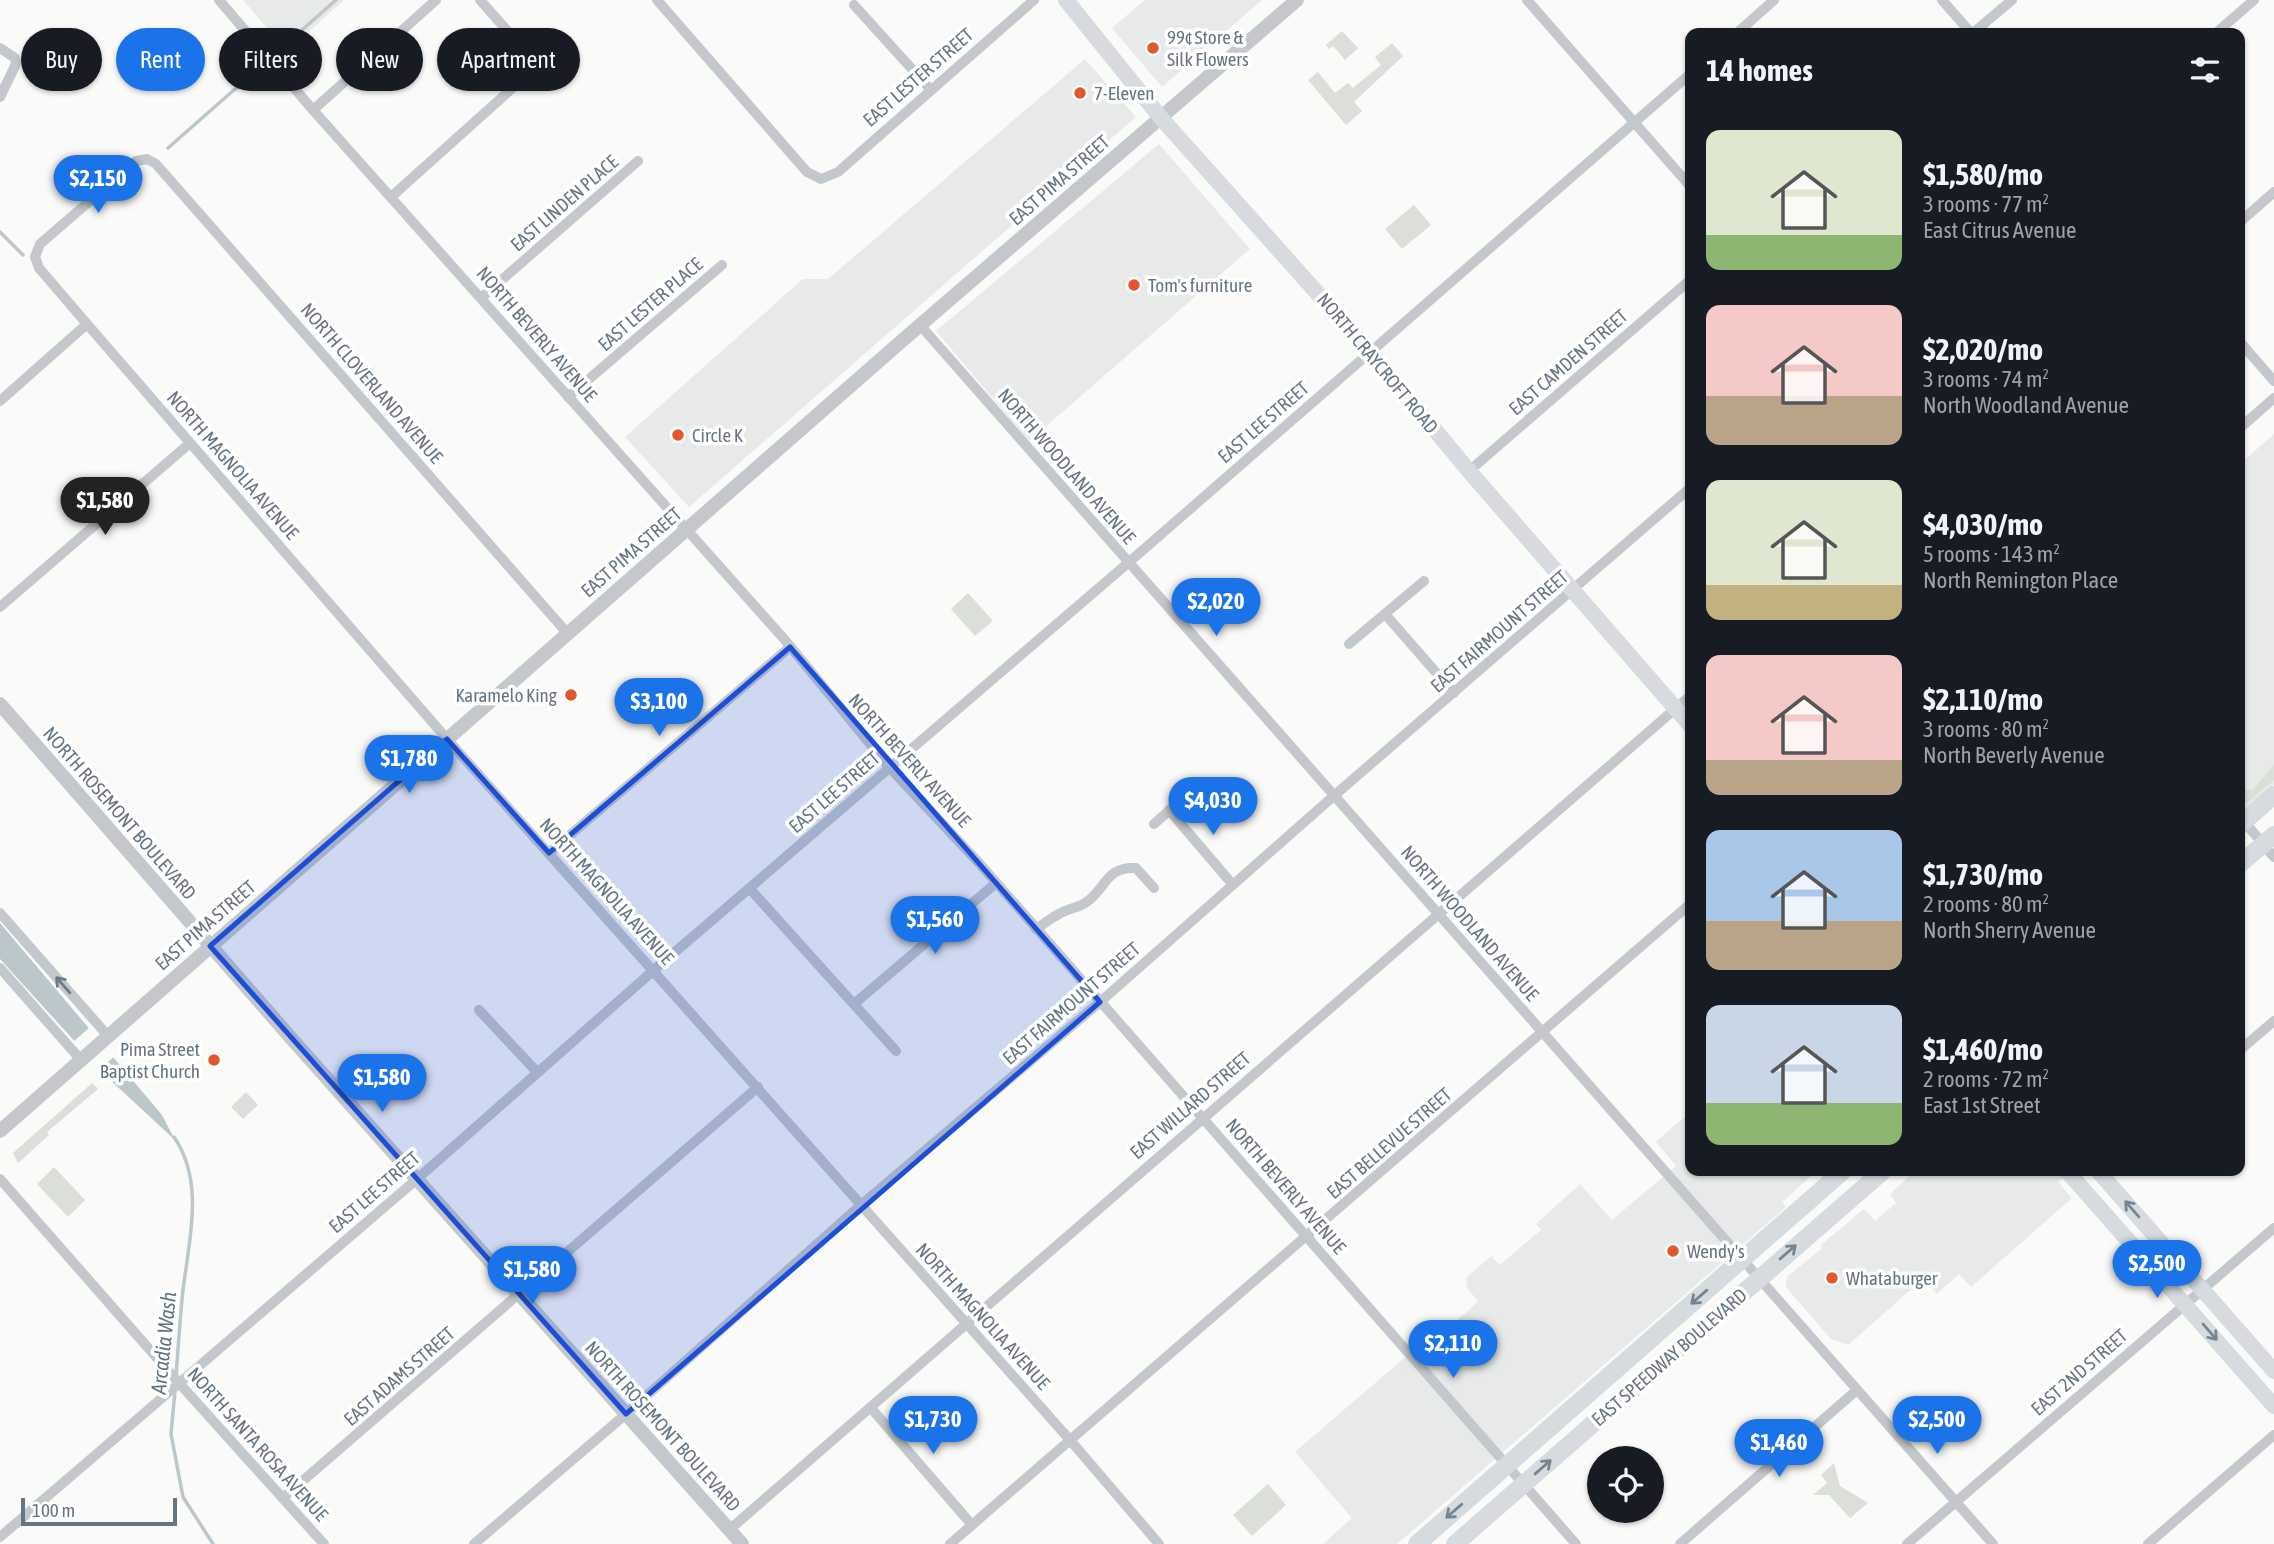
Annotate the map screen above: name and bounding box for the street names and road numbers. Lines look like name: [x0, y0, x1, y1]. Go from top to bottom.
street label: EAST LESTER STREET: [858, 23, 978, 131]
street label: EAST PIMA STREET: [1004, 130, 1114, 229]
street label: EAST LINDEN PLACE: [506, 150, 622, 256]
street label: EAST LESTER PLACE: [593, 253, 707, 355]
street label: NORTH BEVERLY AVENUE: [472, 262, 602, 406]
street label: NORTH CRAYCROFT ROAD: [1313, 289, 1443, 437]
street label: NORTH CLOVERLAND AVENUE: [296, 298, 448, 468]
street label: EAST CAMDEN STREET: [1504, 304, 1632, 419]
street label: EAST LEE STREET: [1213, 376, 1313, 467]
street label: NORTH WOODLAND AVENUE: [994, 384, 1140, 548]
street label: NORTH MAGNOLIA AVENUE: [163, 386, 303, 544]
street label: EAST PIMA STREET: [576, 502, 686, 601]
street label: EAST FAIRMOUNT STREET: [1426, 565, 1573, 697]
street label: NORTH BEVERLY AVENUE: [844, 689, 976, 831]
street label: NORTH ROSEMONT BOULEVARD: [39, 722, 201, 904]
street label: EAST LEE STREET: [784, 746, 884, 837]
street label: NORTH MAGNOLIA AVENUE: [536, 813, 678, 969]
street label: NORTH WOODLAND AVENUE: [1397, 841, 1543, 1005]
street label: EAST PIMA STREET: [150, 875, 260, 974]
street label: EAST FAIRMOUNT STREET: [998, 937, 1145, 1069]
street label: EAST WILLARD STREET: [1125, 1046, 1255, 1163]
street label: EAST BELLEVUE STREET: [1322, 1083, 1456, 1203]
street label: NORTH BEVERLY AVENUE: [1221, 1114, 1351, 1258]
street label: EAST LEE STREET: [324, 1146, 424, 1237]
street label: NORTH MAGNOLIA AVENUE: [912, 1238, 1054, 1394]
street label: EAST SPEEDWAY BOULEVARD: [1587, 1284, 1751, 1430]
street label: EAST ADAMS STREET: [339, 1322, 459, 1430]
street label: EAST 2ND STREET: [2026, 1324, 2132, 1420]
street label: NORTH ROSEMONT BOULEVARD: [581, 1336, 745, 1516]
street label: NORTH SANTA ROSA AVENUE: [183, 1363, 333, 1525]

